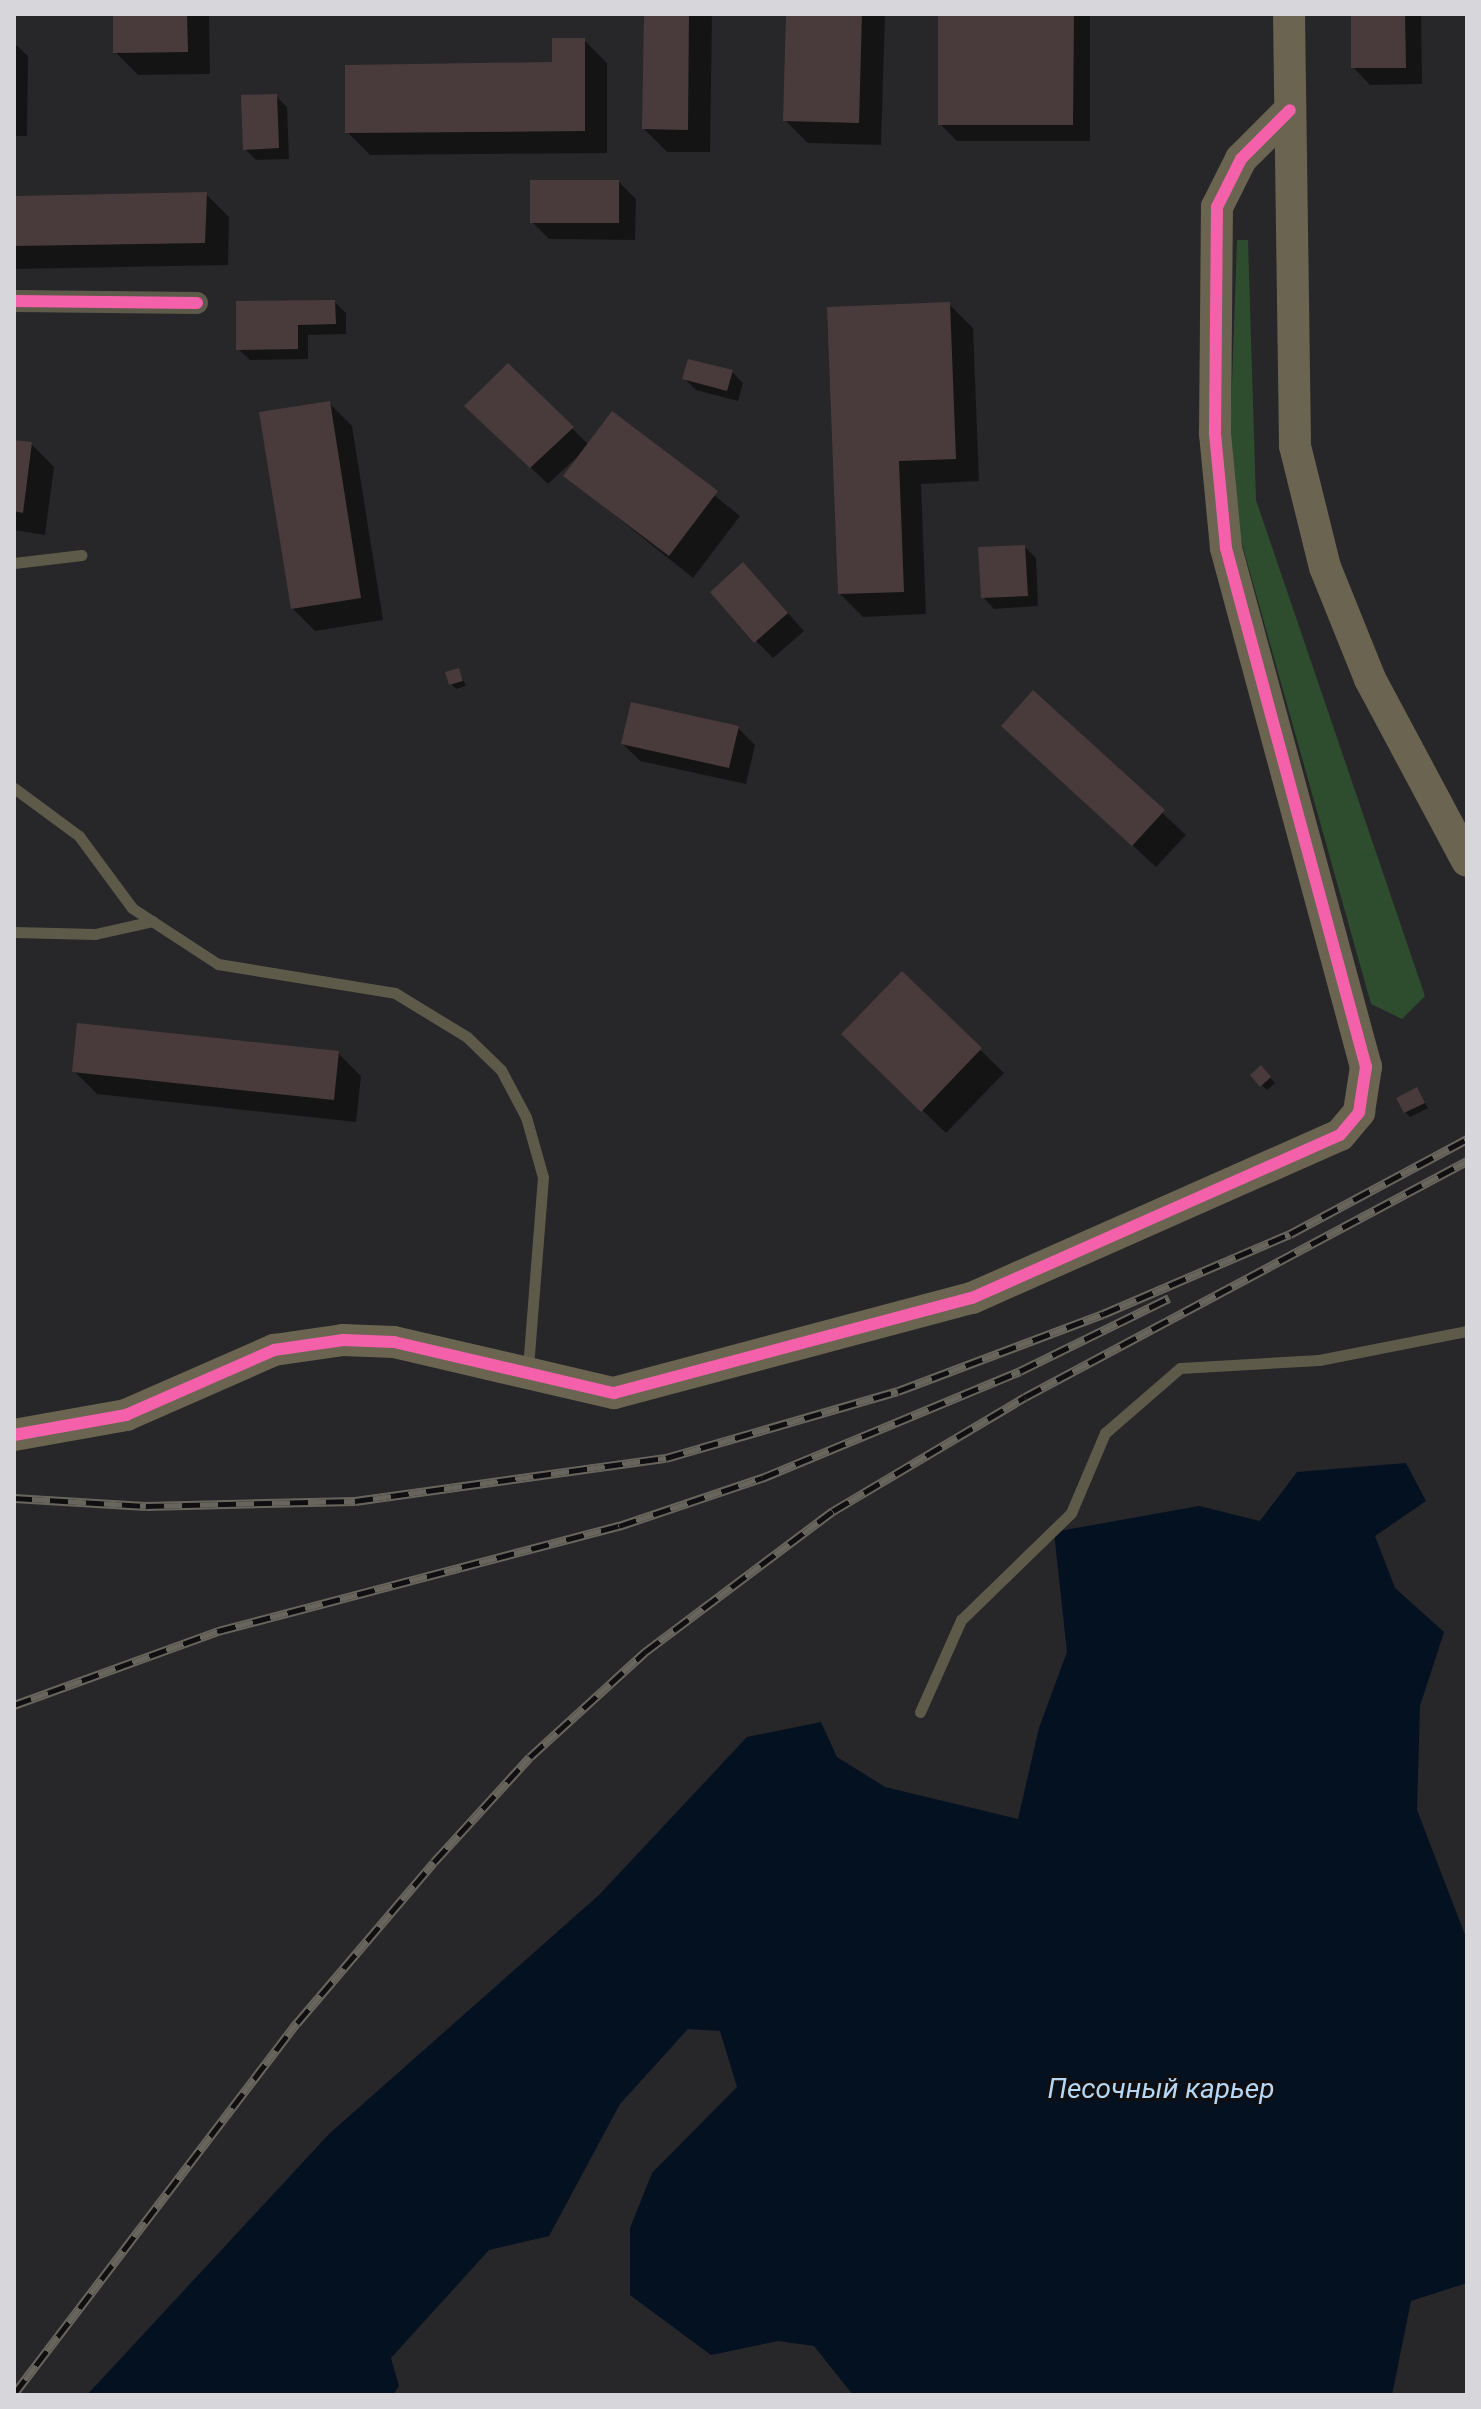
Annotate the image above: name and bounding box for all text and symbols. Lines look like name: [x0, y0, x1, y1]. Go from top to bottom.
water label: Песочный карьер: [1048, 2072, 1274, 2106]

